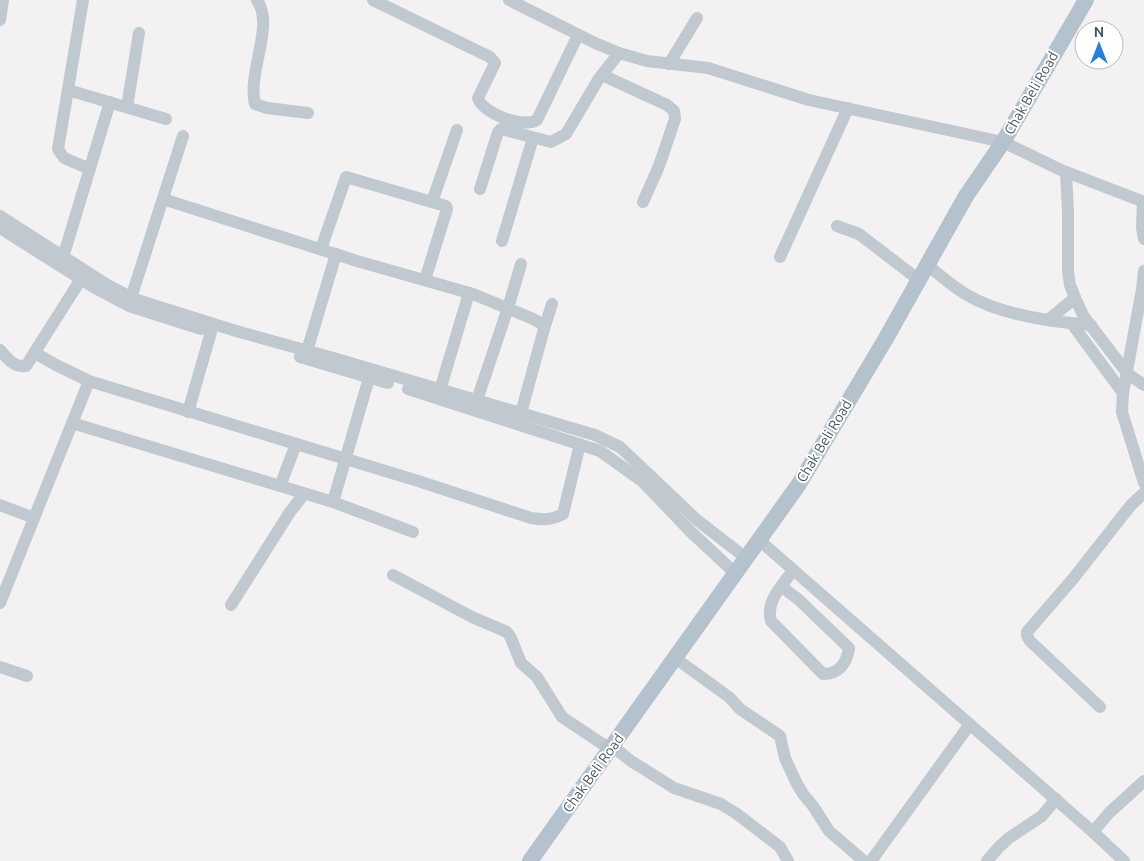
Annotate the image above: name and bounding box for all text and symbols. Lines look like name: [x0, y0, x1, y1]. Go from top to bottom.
north arrow: [1074, 20, 1124, 70]
text: N: [1094, 24, 1104, 40]
street label: Chak Beli Road: [1001, 49, 1061, 137]
street label: Chak Beli Road: [793, 397, 855, 485]
street label: Chak Beli Road: [559, 731, 627, 815]

